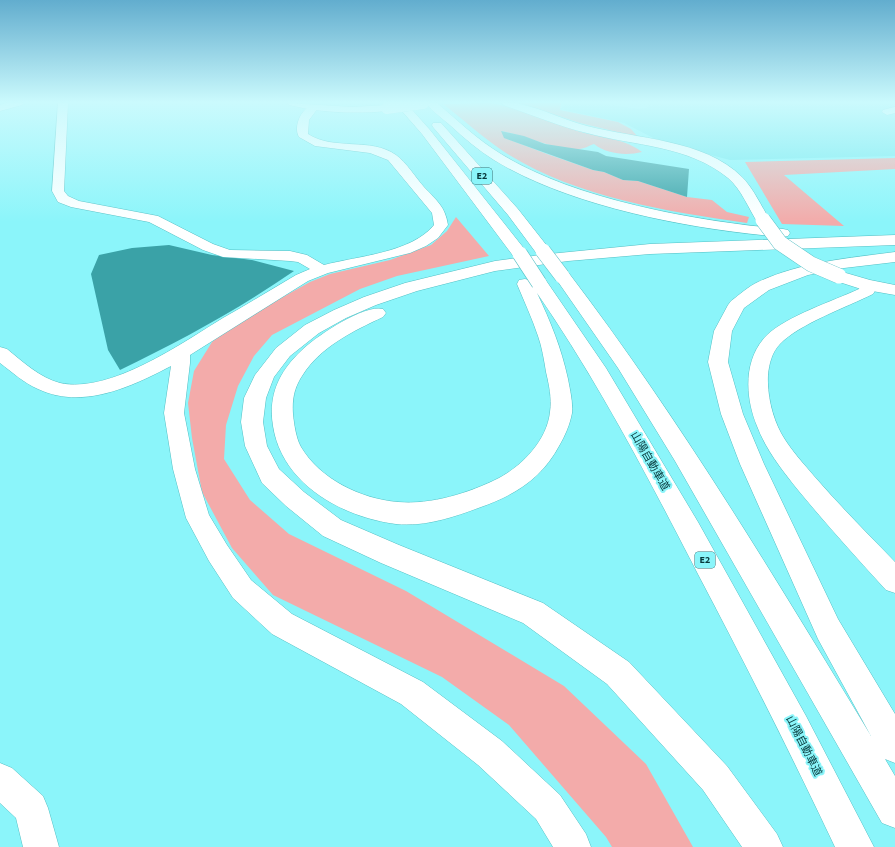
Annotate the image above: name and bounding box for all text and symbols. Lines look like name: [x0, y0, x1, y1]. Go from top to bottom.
road number: E2: [472, 168, 492, 184]
street label: 山陽自動車道: [627, 429, 673, 493]
road number: E2: [695, 552, 715, 568]
street label: 山陽自動車道: [782, 713, 826, 779]

